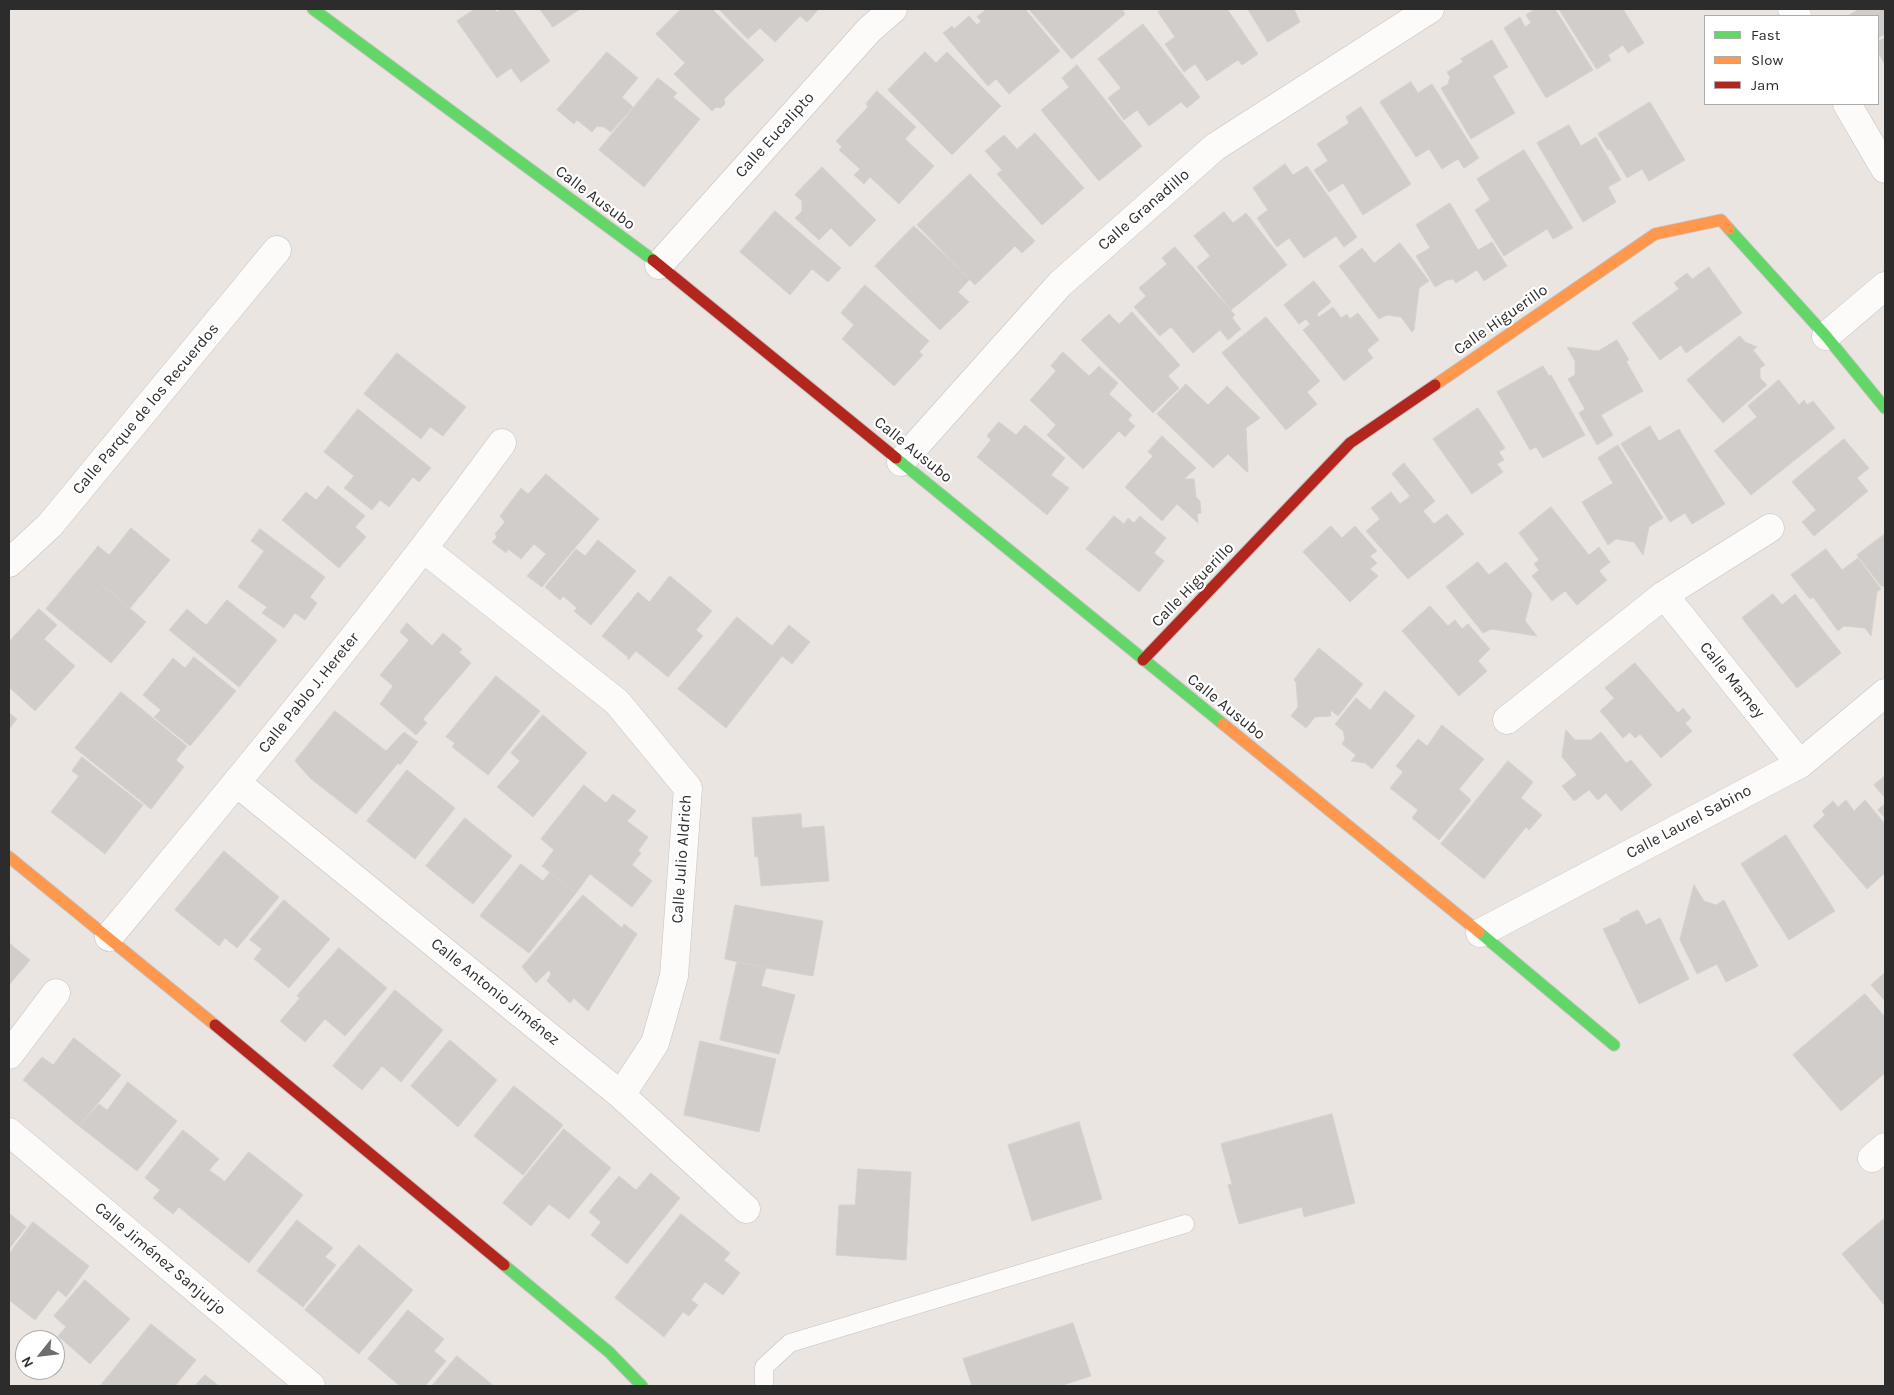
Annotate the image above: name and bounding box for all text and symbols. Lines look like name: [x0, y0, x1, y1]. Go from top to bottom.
legend: [1704, 15, 1879, 105]
text: Fast: [1751, 26, 1780, 44]
text: Slow: [1751, 51, 1783, 69]
text: Jam: [1751, 76, 1779, 94]
street label: Calle Eucalipto: [731, 88, 819, 182]
street label: Calle Ausubo: [551, 162, 639, 234]
street label: Calle Granadillo: [1094, 165, 1194, 255]
street label: Calle Higuerillo: [1450, 281, 1552, 359]
street label: Calle Parque de los Recuerdos: [69, 319, 223, 499]
street label: Calle Ausubo: [870, 413, 956, 487]
street label: Calle Higuerillo: [1148, 539, 1238, 631]
street label: Calle Pablo J. Hereter: [254, 629, 364, 757]
street label: Calle Mamey: [1695, 638, 1769, 722]
street label: Calle Ausubo: [1183, 670, 1269, 744]
street label: Calle Laurel Sabino: [1623, 781, 1755, 863]
street label: Calle Julio Aldrich: [668, 794, 696, 924]
street label: Calle Antonio Jiménez: [427, 934, 563, 1050]
street label: Calle Jiménez Sanjurjo: [90, 1198, 230, 1320]
north arrow: [15, 1330, 65, 1380]
text: N: [17, 1354, 37, 1371]

